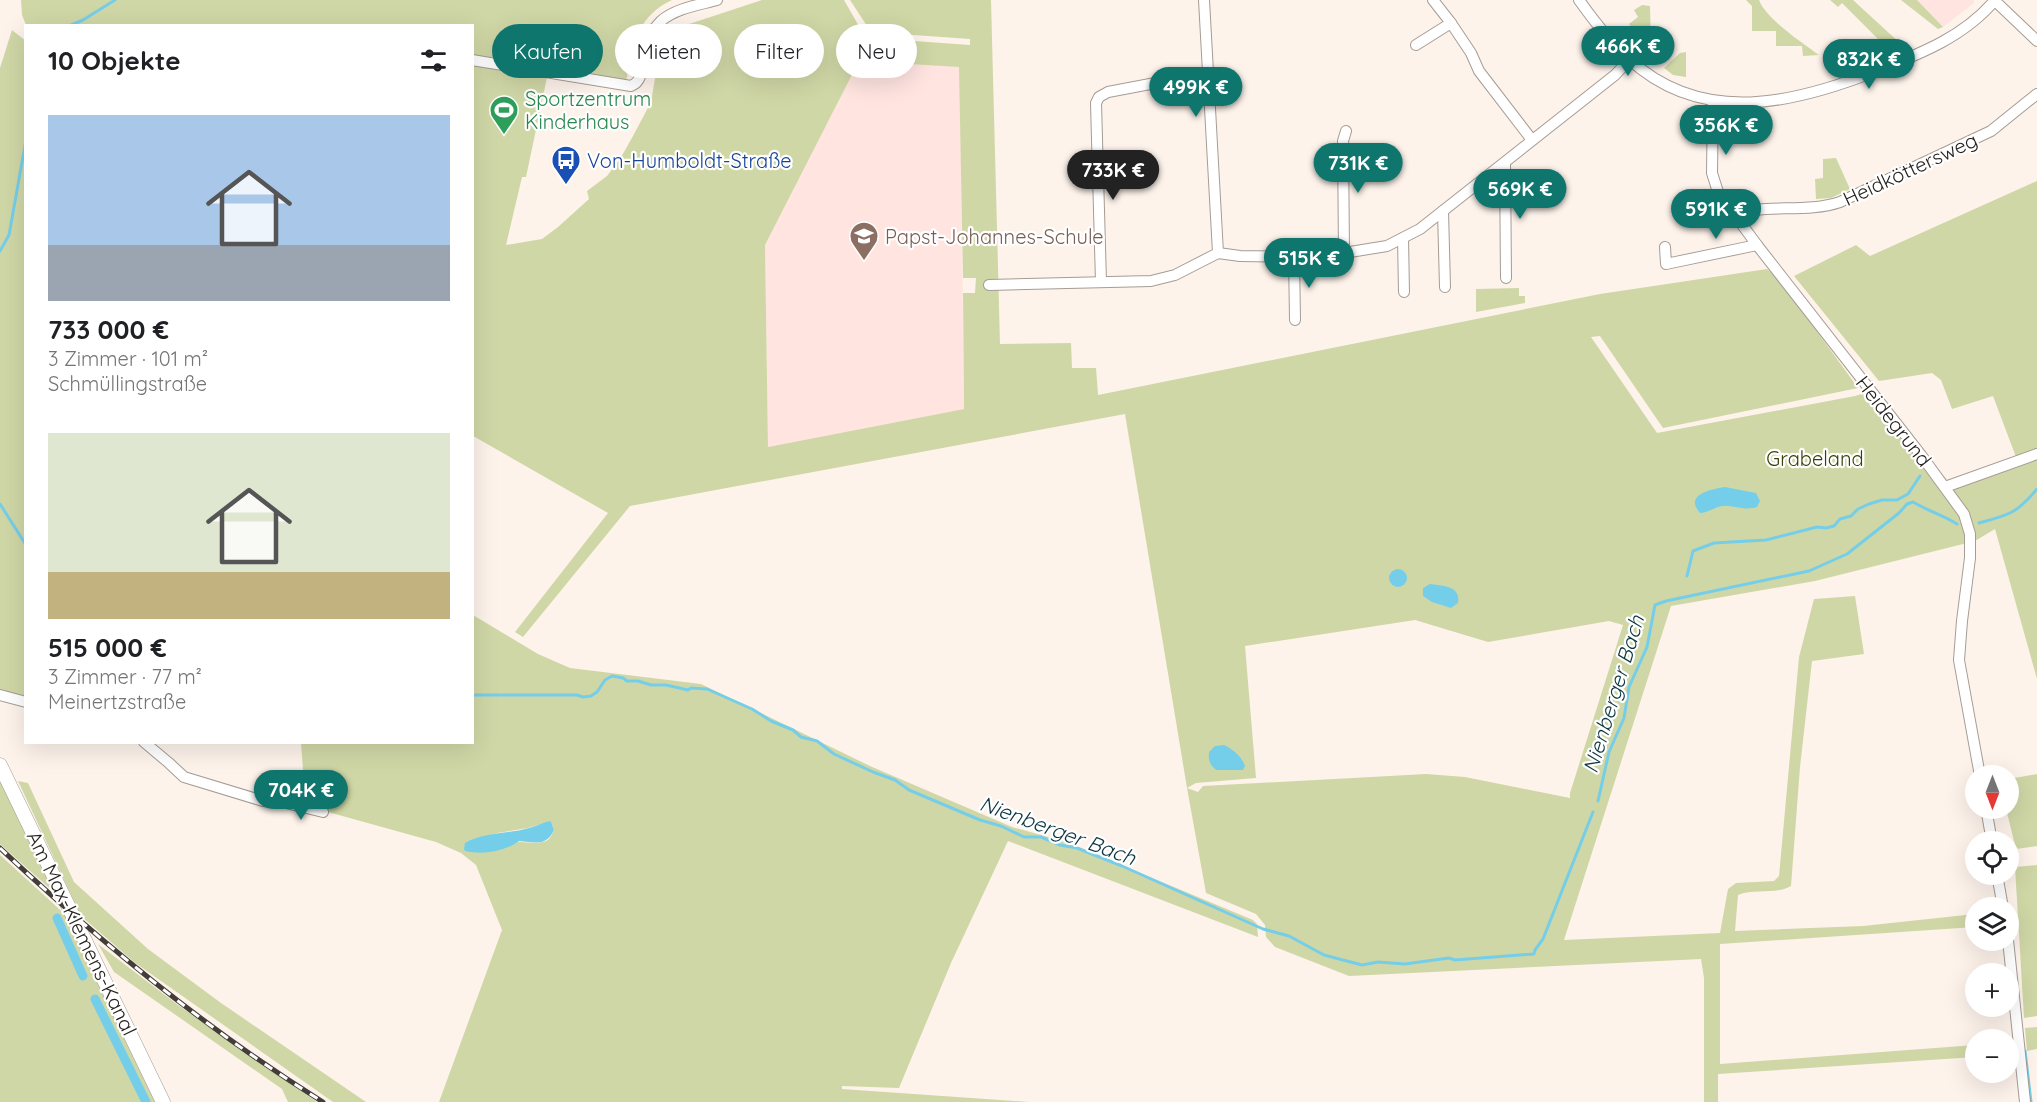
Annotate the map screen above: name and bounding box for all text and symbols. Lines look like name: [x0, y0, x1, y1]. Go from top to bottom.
chip: Kaufen: [492, 24, 603, 78]
chip: Mieten: [615, 24, 722, 78]
chip: Filter: [734, 24, 824, 78]
chip: Neu: [836, 24, 917, 78]
pin: 466K €: [1579, 26, 1677, 77]
text: 466K €: [1595, 33, 1661, 58]
pin: 832K €: [1820, 39, 1918, 90]
text: 10 Objekte: [48, 44, 181, 77]
icon: filters: [417, 44, 450, 77]
text: 832K €: [1837, 46, 1901, 71]
pin: 499K €: [1147, 67, 1245, 118]
text: 499K €: [1163, 74, 1229, 99]
place label: Sportzentrum Kinderhaus: [525, 86, 651, 134]
sports icon: Sportzentrum Kinderhaus: [488, 94, 520, 136]
pin: 356K €: [1677, 105, 1775, 156]
text: 356K €: [1694, 112, 1758, 137]
street label: Heidköttersweg: [1839, 127, 1981, 211]
pin: 731K €: [1309, 143, 1407, 194]
bus stop icon: Von-Humboldt-Straße: [550, 144, 582, 186]
place label: Von-Humboldt-Straße: [587, 148, 792, 173]
pin: 733K €: [1064, 150, 1162, 201]
text: 731K €: [1328, 150, 1388, 175]
icon: home: [195, 154, 303, 262]
text: 733K €: [1081, 157, 1145, 182]
pin: 569K €: [1471, 169, 1569, 220]
text: 569K €: [1487, 176, 1553, 201]
pin: 591K €: [1667, 189, 1765, 240]
text: 591K €: [1685, 196, 1747, 221]
school or university icon: Papst-Johannes-Schule: [848, 220, 880, 262]
place label: Papst-Johannes-Schule: [885, 224, 1104, 249]
pin: 515K €: [1260, 238, 1358, 289]
text: 515K €: [1278, 245, 1340, 270]
text: 733 000 €: [48, 313, 169, 346]
text: 3 Zimmer · 101 m²: [48, 346, 208, 371]
text: Schmüllingstraße: [48, 371, 207, 396]
street label: Heidegrund: [1851, 371, 1937, 471]
park label: Grabeland: [1766, 446, 1864, 471]
icon: home: [195, 472, 303, 580]
water label: Nienberger Bach: [1577, 611, 1650, 776]
text: 515 000 €: [48, 631, 167, 664]
text: 3 Zimmer · 77 m²: [48, 664, 202, 689]
text: Meinertzstraße: [48, 689, 186, 714]
north arrow: [1965, 765, 2019, 819]
map controls: [1965, 765, 2019, 1083]
pin: 704K €: [252, 770, 350, 821]
text: 704K €: [268, 777, 334, 802]
water label: Nienberger Bach: [977, 790, 1140, 871]
street label: Am Max-Klemens-Kanal: [22, 827, 142, 1039]
button: locate: [1965, 831, 2019, 885]
button: layers: [1965, 897, 2019, 951]
button: +: [1965, 963, 2019, 1017]
button: −: [1965, 1029, 2019, 1083]

